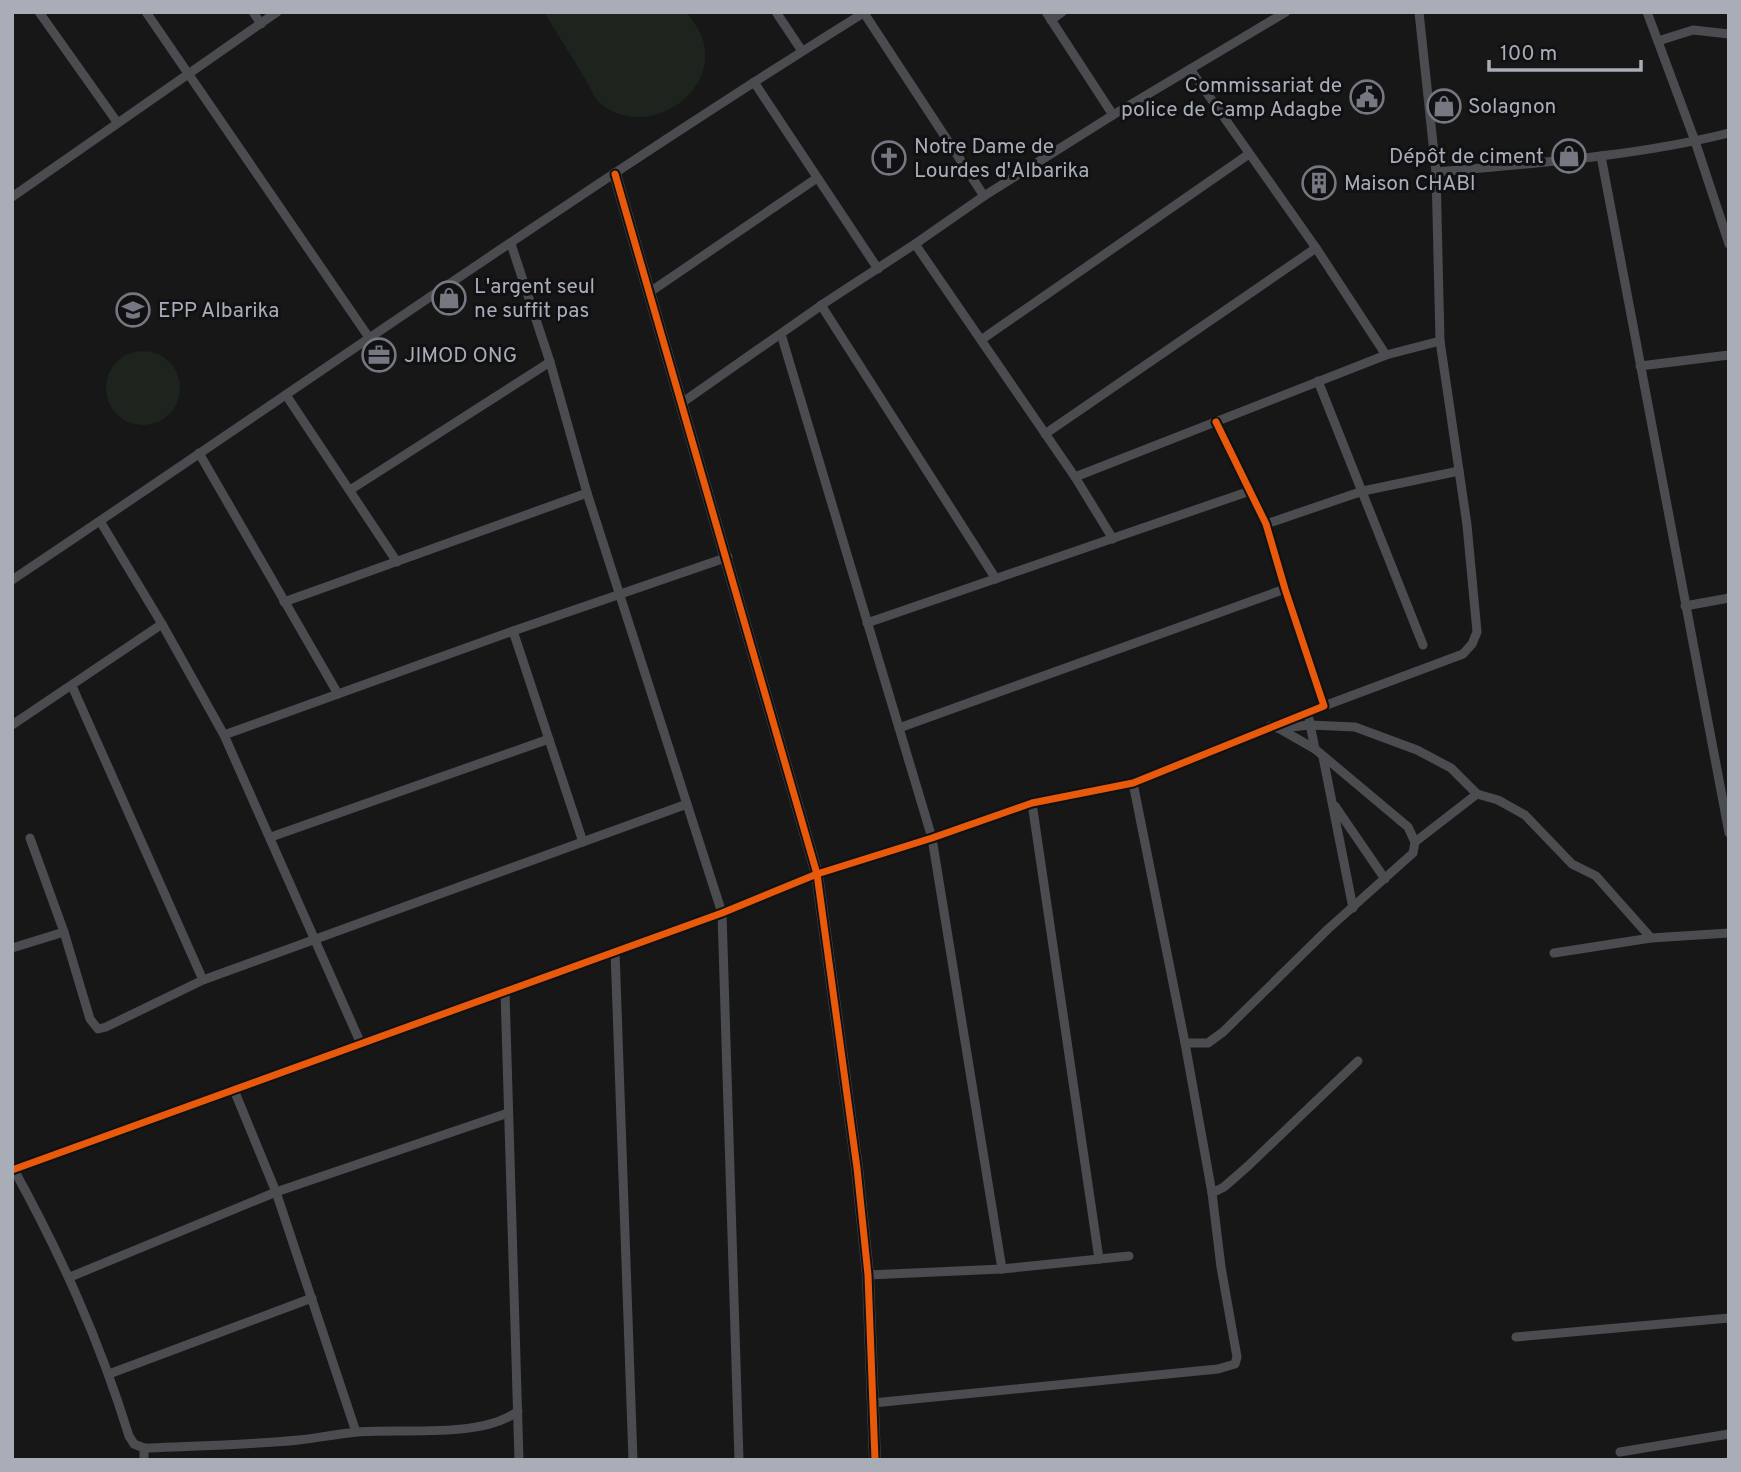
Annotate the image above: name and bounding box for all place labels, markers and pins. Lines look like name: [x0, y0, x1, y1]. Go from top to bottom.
place label: Commissariat de police de Camp Adagbe: [1121, 73, 1342, 124]
public building icon: Commissariat de police de Camp Adagbe: [1348, 78, 1386, 116]
shop icon: Solagnon: [1425, 87, 1463, 125]
place label: Solagnon: [1468, 94, 1556, 121]
place label: Notre Dame de Lourdes d'Albarika: [914, 134, 1089, 185]
shop icon: Dépôt de ciment: [1550, 137, 1588, 175]
church icon: Notre Dame de Lourdes d'Albarika: [870, 139, 908, 177]
place label: Dépôt de ciment: [1389, 144, 1544, 171]
building icon: Maison CHABI: [1300, 164, 1338, 202]
place label: Maison CHABI: [1344, 171, 1476, 198]
place label: L'argent seul ne suffit pas: [474, 274, 595, 325]
shop icon: L'argent seul ne suffit pas: [430, 279, 468, 317]
school or university icon: EPP Albarika: [114, 291, 152, 329]
place label: EPP Albarika: [158, 298, 279, 325]
office icon: JIMOD ONG: [360, 336, 398, 374]
place label: JIMOD ONG: [404, 343, 517, 370]

